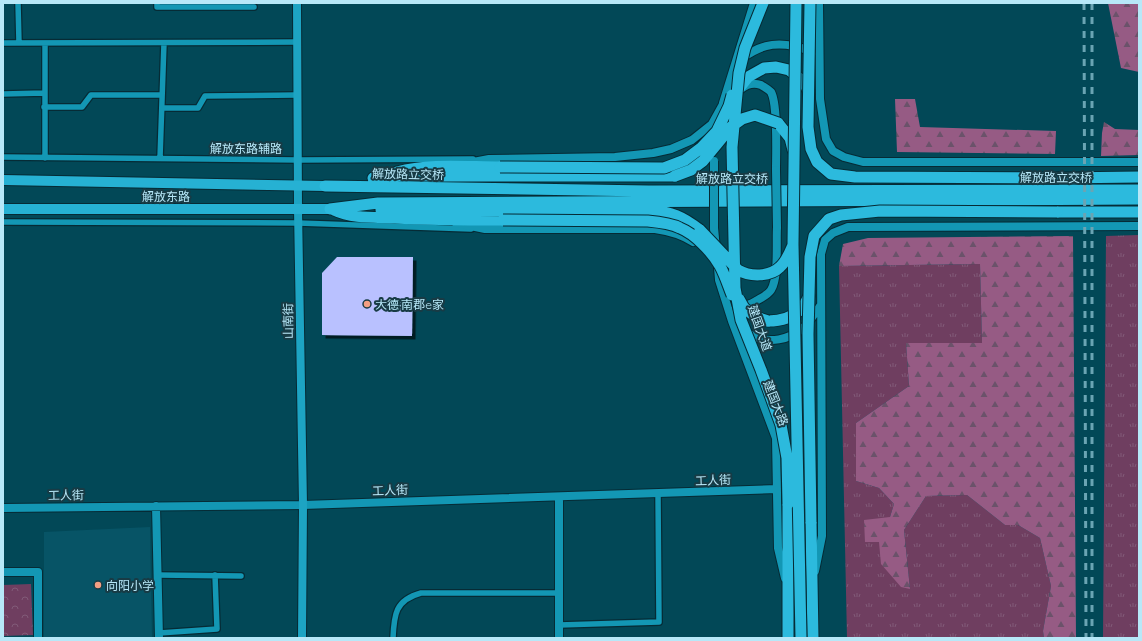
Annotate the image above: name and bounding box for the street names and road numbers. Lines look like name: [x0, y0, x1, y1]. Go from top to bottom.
street label: 解放东路辅路: [210, 141, 282, 156]
street label: 解放路立交桥: [372, 166, 444, 182]
street label: 解放路立交桥: [1020, 170, 1092, 185]
street label: 解放路立交桥: [696, 171, 768, 186]
street label: 解放东路: [142, 189, 190, 204]
street label: 山南街: [280, 303, 296, 339]
street label: 建国大道: [745, 303, 775, 353]
street label: 建国大路: [760, 378, 792, 428]
street label: 工人街: [695, 472, 731, 488]
street label: 工人街: [372, 482, 408, 498]
street label: 工人街: [48, 487, 84, 503]

